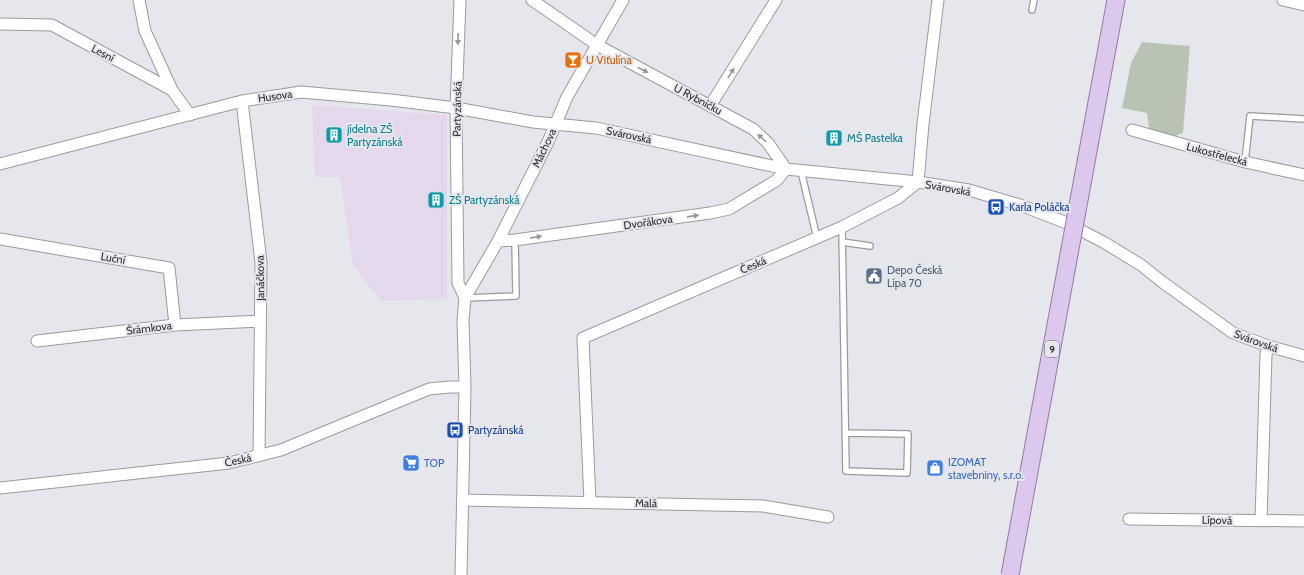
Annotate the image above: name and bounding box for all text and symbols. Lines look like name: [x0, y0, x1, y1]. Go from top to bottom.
one-way arrow: [455, 33, 462, 45]
street label: Lesní: [89, 41, 117, 65]
bar icon: U Viťulína: [563, 50, 583, 70]
place label: U Viťulína: [586, 53, 633, 67]
one-way arrow: [638, 67, 649, 74]
one-way arrow: [727, 68, 735, 78]
street label: Partyzánská: [450, 80, 464, 137]
street label: U Rybníčku: [671, 80, 725, 118]
street label: Husova: [257, 87, 294, 105]
place label: jídelna ZŠ Partyzánská: [346, 122, 403, 149]
street label: Svárovská: [605, 123, 654, 147]
building icon: jídelna ZŠ Partyzánská: [324, 125, 344, 145]
street label: Máchova: [529, 126, 559, 170]
building icon: MŠ Pastelka: [824, 128, 844, 148]
place label: MŠ Pastelka: [847, 131, 904, 145]
one-way arrow: [757, 133, 767, 142]
street label: Lukostřelecká: [1185, 139, 1250, 169]
street label: Svárovská: [924, 177, 973, 199]
building icon: ZŠ Partyzánská: [426, 190, 446, 210]
place label: ZŠ Partyzánská: [449, 193, 520, 207]
bus stop icon: Karla Poláčka: [986, 197, 1006, 217]
place label: Karla Poláčka: [1009, 200, 1070, 214]
street label: Dvořákova: [623, 212, 674, 232]
one-way arrow: [687, 212, 699, 219]
one-way arrow: [530, 234, 542, 240]
street label: Luční: [100, 249, 127, 267]
street label: Česká: [738, 253, 769, 277]
street label: Janáčkova: [253, 254, 267, 302]
place label: Depo Česká Lípa 70: [887, 263, 943, 290]
public building icon: Depo Česká Lípa 70: [864, 266, 884, 286]
street label: Šrámkova: [125, 318, 173, 338]
street label: Svárovská: [1232, 327, 1281, 356]
road number: 9: [1045, 341, 1059, 357]
bus stop icon: Partyzánská: [445, 420, 465, 440]
place label: Partyzánská: [468, 423, 524, 437]
street label: Česká: [223, 450, 253, 470]
supermarket icon: TOP: [401, 453, 421, 473]
place label: IZOMAT stavebniny, s.r.o.: [948, 455, 1024, 482]
place label: TOP: [424, 456, 445, 470]
shop icon: IZOMAT stavebniny, s.r.o.: [925, 458, 945, 478]
street label: Malá: [635, 496, 658, 510]
street label: Lípová: [1202, 513, 1233, 527]

